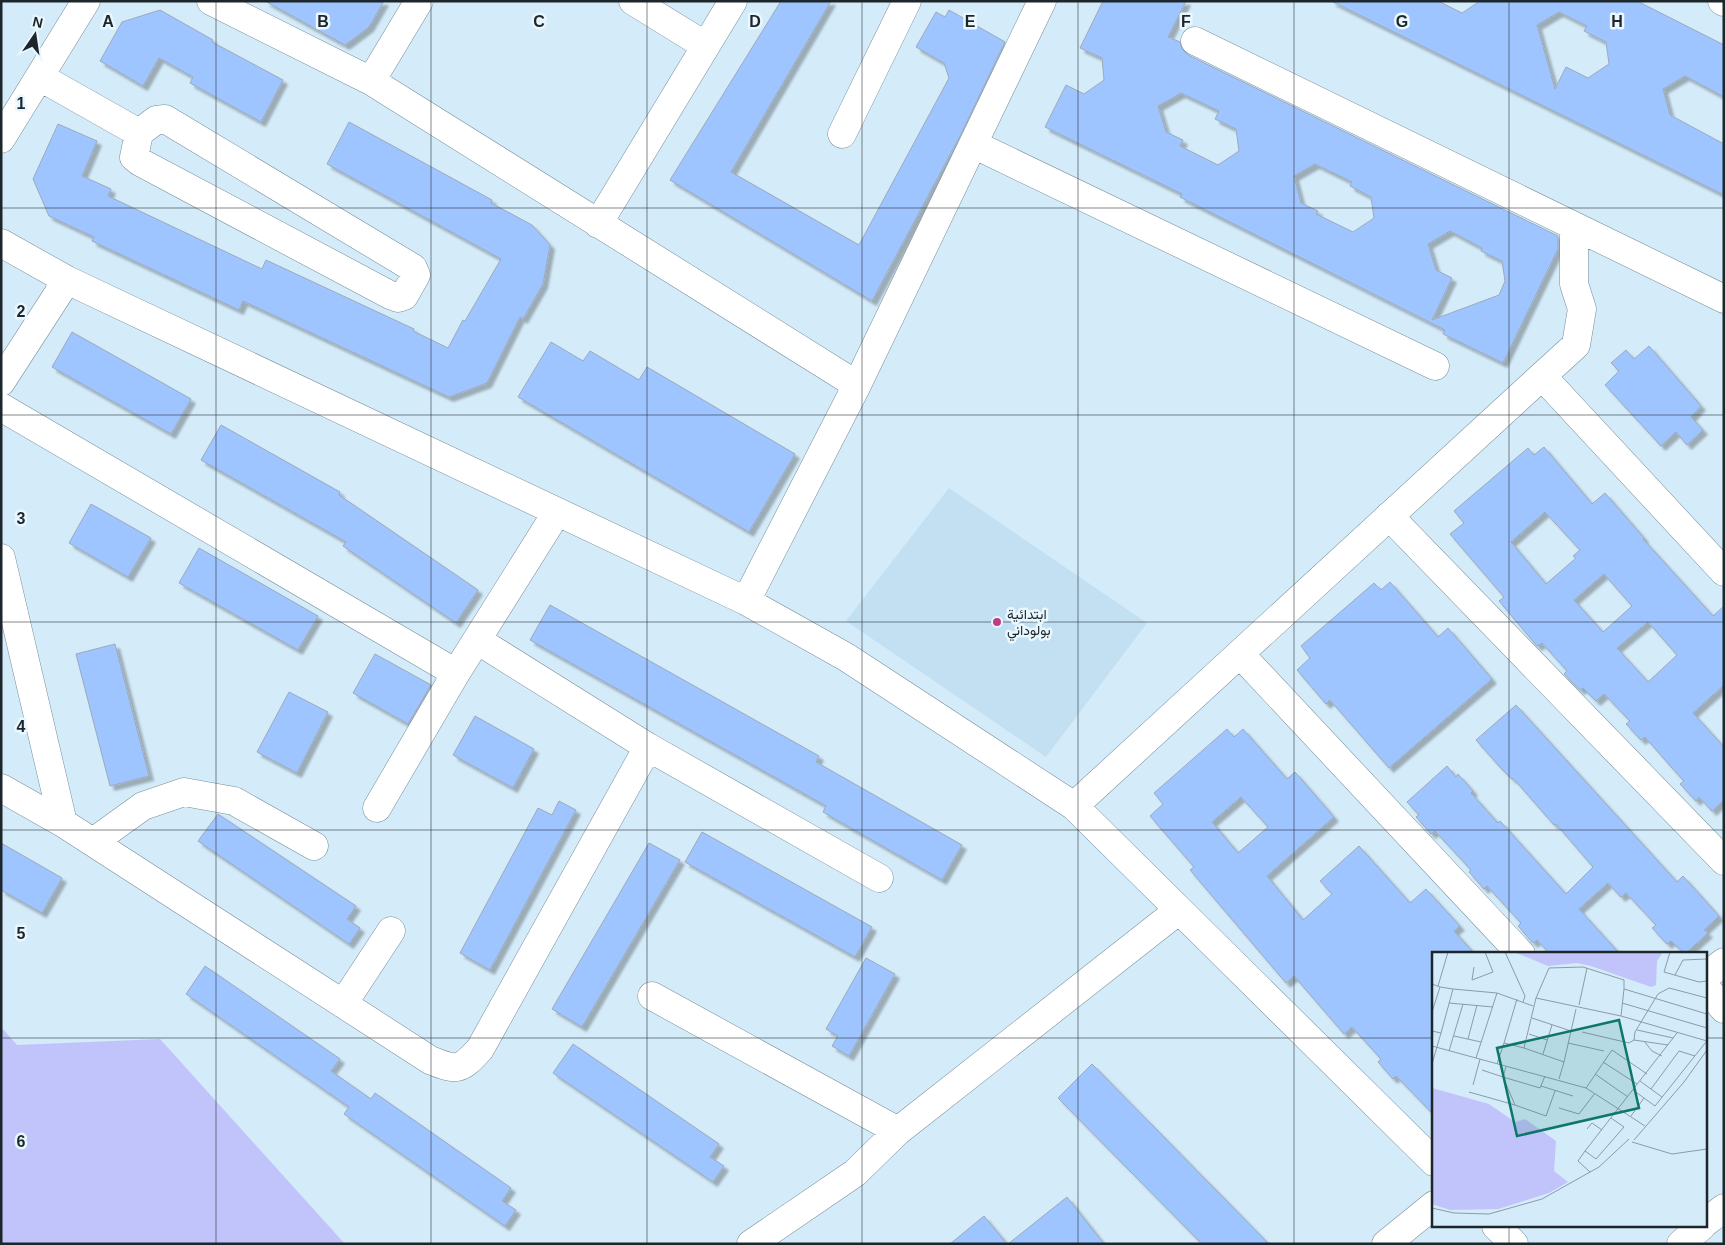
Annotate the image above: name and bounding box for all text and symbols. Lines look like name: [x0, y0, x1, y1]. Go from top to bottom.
north arrow: [10, 10, 60, 60]
text: N: [31, 13, 45, 31]
text: A: [102, 13, 114, 30]
text: B: [317, 13, 329, 30]
text: C: [533, 13, 545, 30]
text: D: [749, 13, 761, 30]
text: E: [965, 13, 976, 30]
text: F: [1181, 13, 1191, 30]
text: G: [1396, 13, 1408, 30]
text: H: [1611, 13, 1623, 30]
text: 1: [17, 95, 26, 112]
text: 2: [17, 303, 26, 320]
text: 3: [17, 510, 26, 527]
place label: ابتدائية بولوداني: [1007, 606, 1051, 642]
marker: ابتدائية بولوداني: [991, 616, 1003, 628]
text: 4: [17, 718, 26, 735]
text: 5: [17, 925, 26, 942]
inset map: [1432, 952, 1708, 1228]
text: 6: [17, 1133, 26, 1150]

